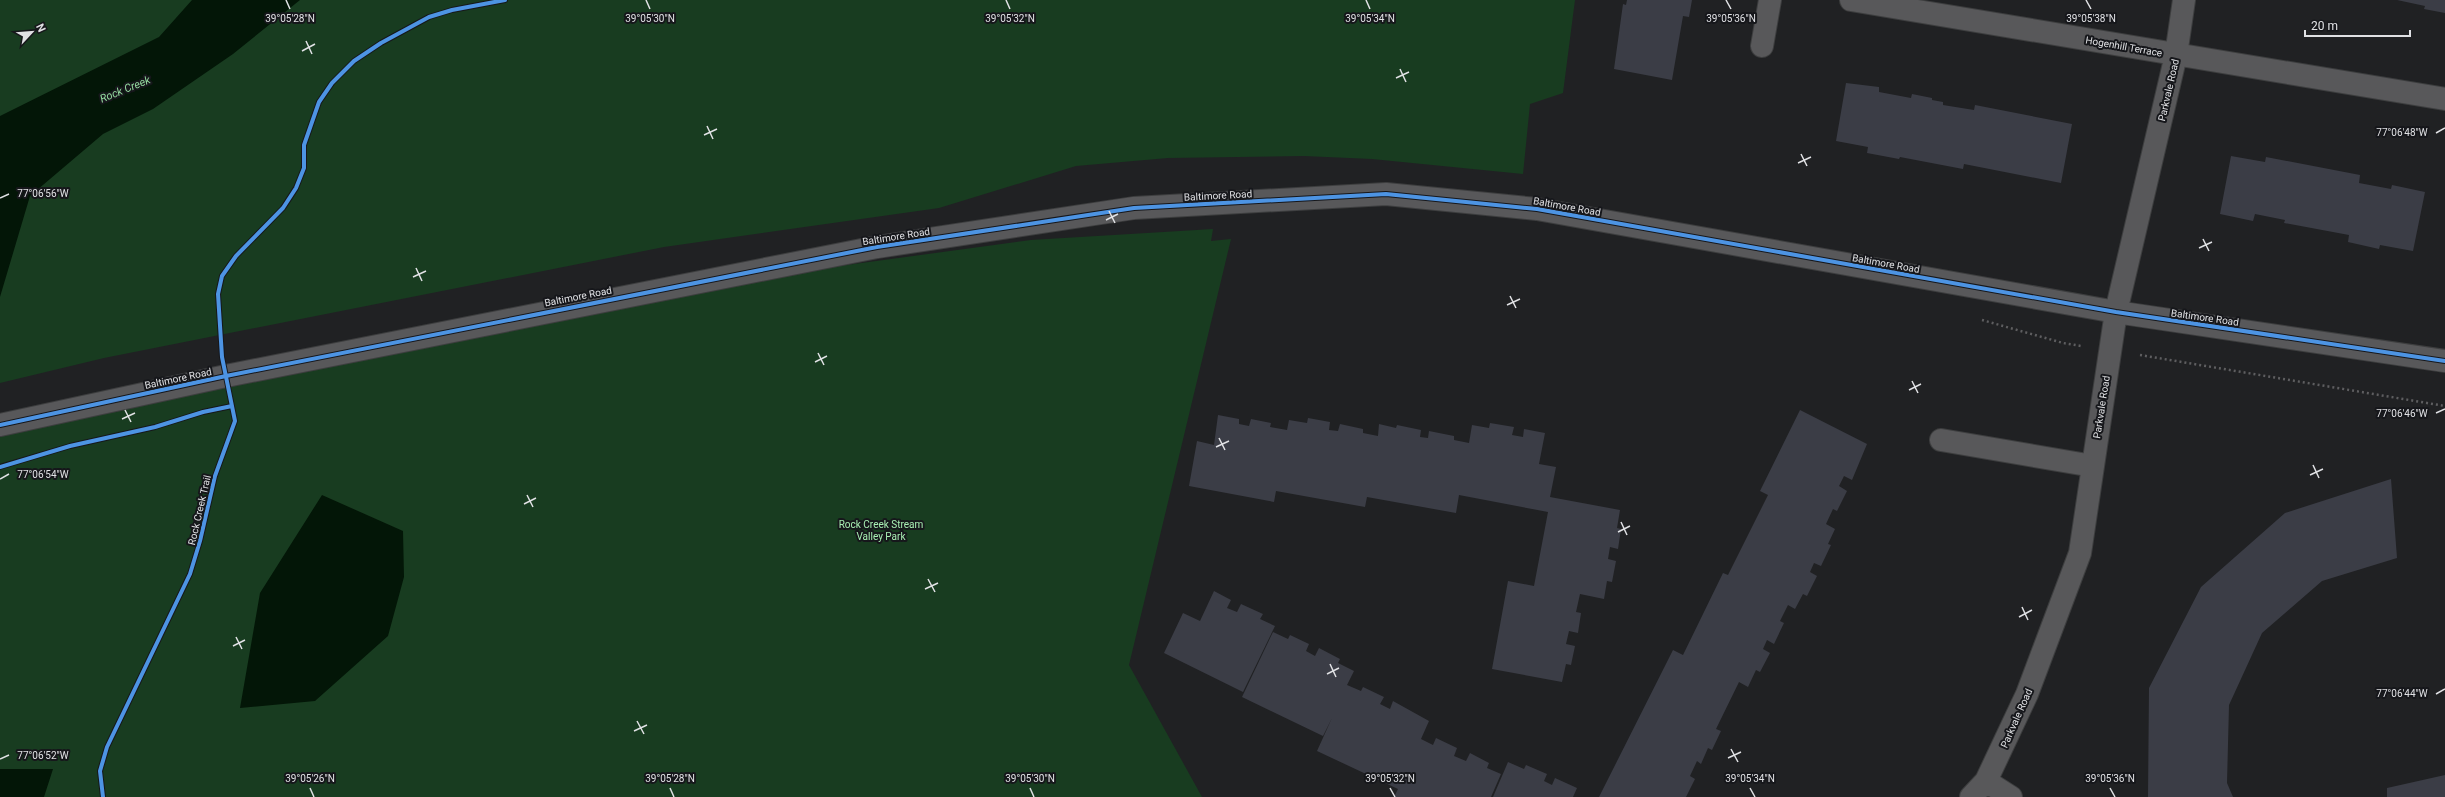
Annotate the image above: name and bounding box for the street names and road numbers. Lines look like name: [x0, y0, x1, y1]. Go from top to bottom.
street label: Hogenhill Terrace: [2085, 34, 2163, 59]
street label: Parkvale Road: [2156, 58, 2181, 122]
street label: Baltimore Road: [1184, 188, 1252, 203]
street label: Baltimore Road: [1532, 195, 1602, 218]
street label: Baltimore Road: [861, 226, 931, 247]
street label: Baltimore Road: [1851, 252, 1921, 275]
street label: Baltimore Road: [544, 285, 613, 308]
street label: Baltimore Road: [2170, 307, 2240, 328]
street label: Baltimore Road: [144, 366, 213, 391]
street label: Parkvale Road: [2091, 375, 2112, 439]
street label: Rock Creek Trail: [186, 474, 213, 546]
street label: Parkvale Road: [1999, 687, 2034, 749]

